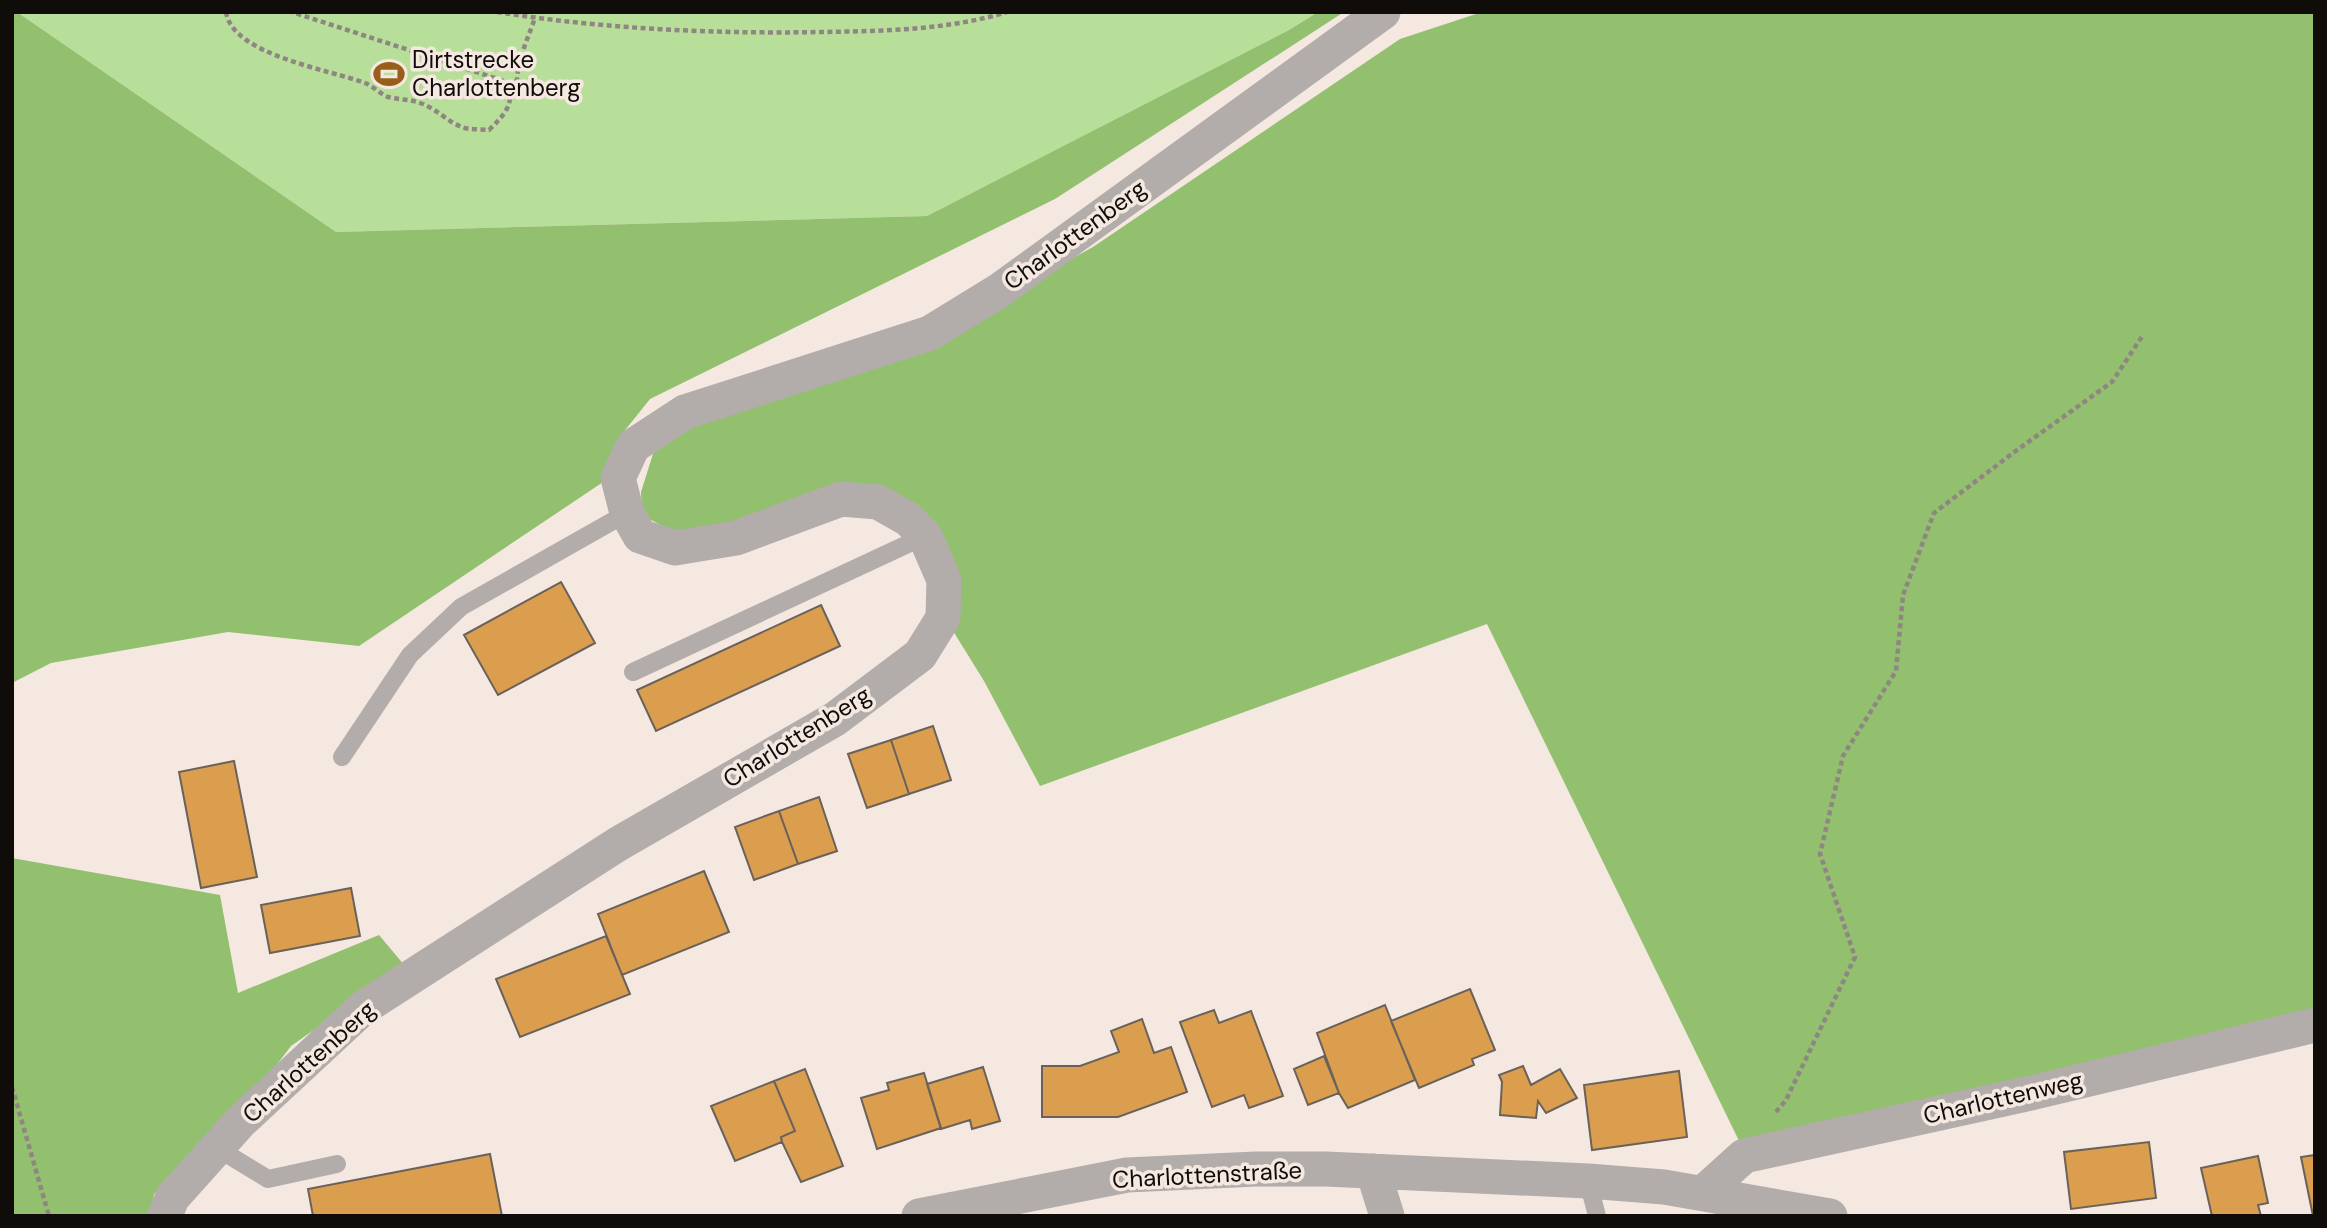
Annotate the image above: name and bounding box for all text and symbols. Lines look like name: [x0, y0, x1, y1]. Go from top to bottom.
place label: Dirtstrecke Charlottenberg: [412, 44, 581, 103]
sports icon: Dirtstrecke Charlottenberg: [372, 57, 406, 91]
street label: Charlottenberg: [997, 173, 1152, 297]
street label: Charlottenberg: [717, 679, 876, 794]
street label: Charlottenberg: [236, 994, 382, 1130]
street label: Charlottenweg: [1920, 1064, 2086, 1131]
street label: Charlottenstraße: [1111, 1154, 1303, 1195]

